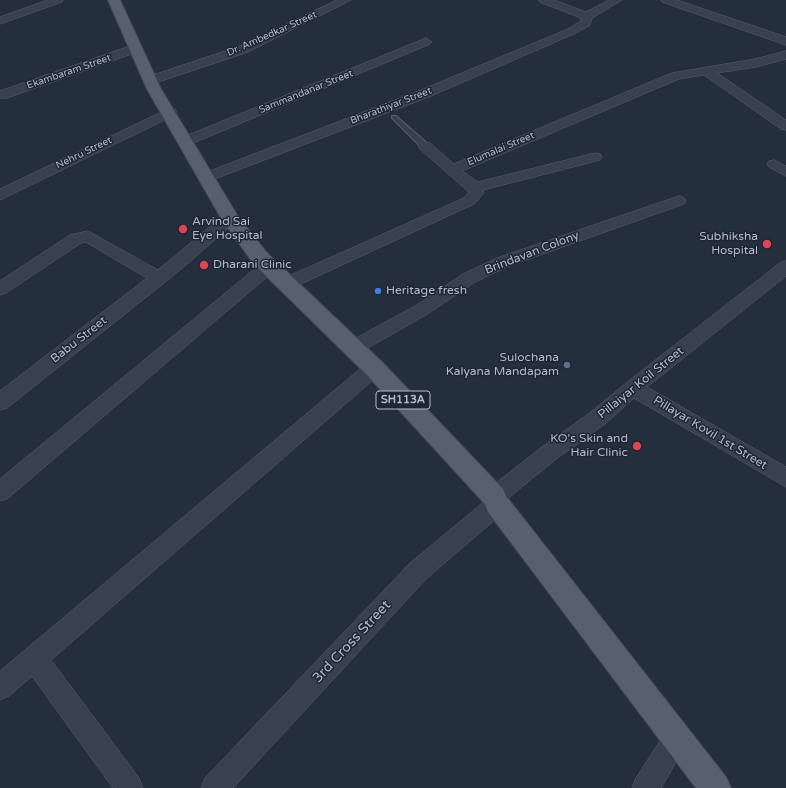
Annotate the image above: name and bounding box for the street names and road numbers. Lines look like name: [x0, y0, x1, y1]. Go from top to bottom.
street label: Dr. Ambedkar Street: [225, 9, 319, 59]
street label: Ekambaram Street: [25, 52, 113, 92]
street label: Sammandanar Street: [257, 68, 355, 116]
street label: Bharathiyar Street: [349, 85, 433, 127]
street label: Elumalai Street: [466, 130, 536, 168]
street label: Nehru Street: [54, 134, 114, 172]
street label: Brindavan Colony: [483, 228, 581, 278]
street label: Babu Street: [48, 314, 110, 366]
street label: Pillaiyar Koil Street: [595, 344, 687, 422]
road number: SH113A: [376, 391, 430, 409]
street label: Pillayar Kovil 1st Street: [650, 393, 770, 473]
street label: 3rd Cross Street: [309, 597, 395, 687]

